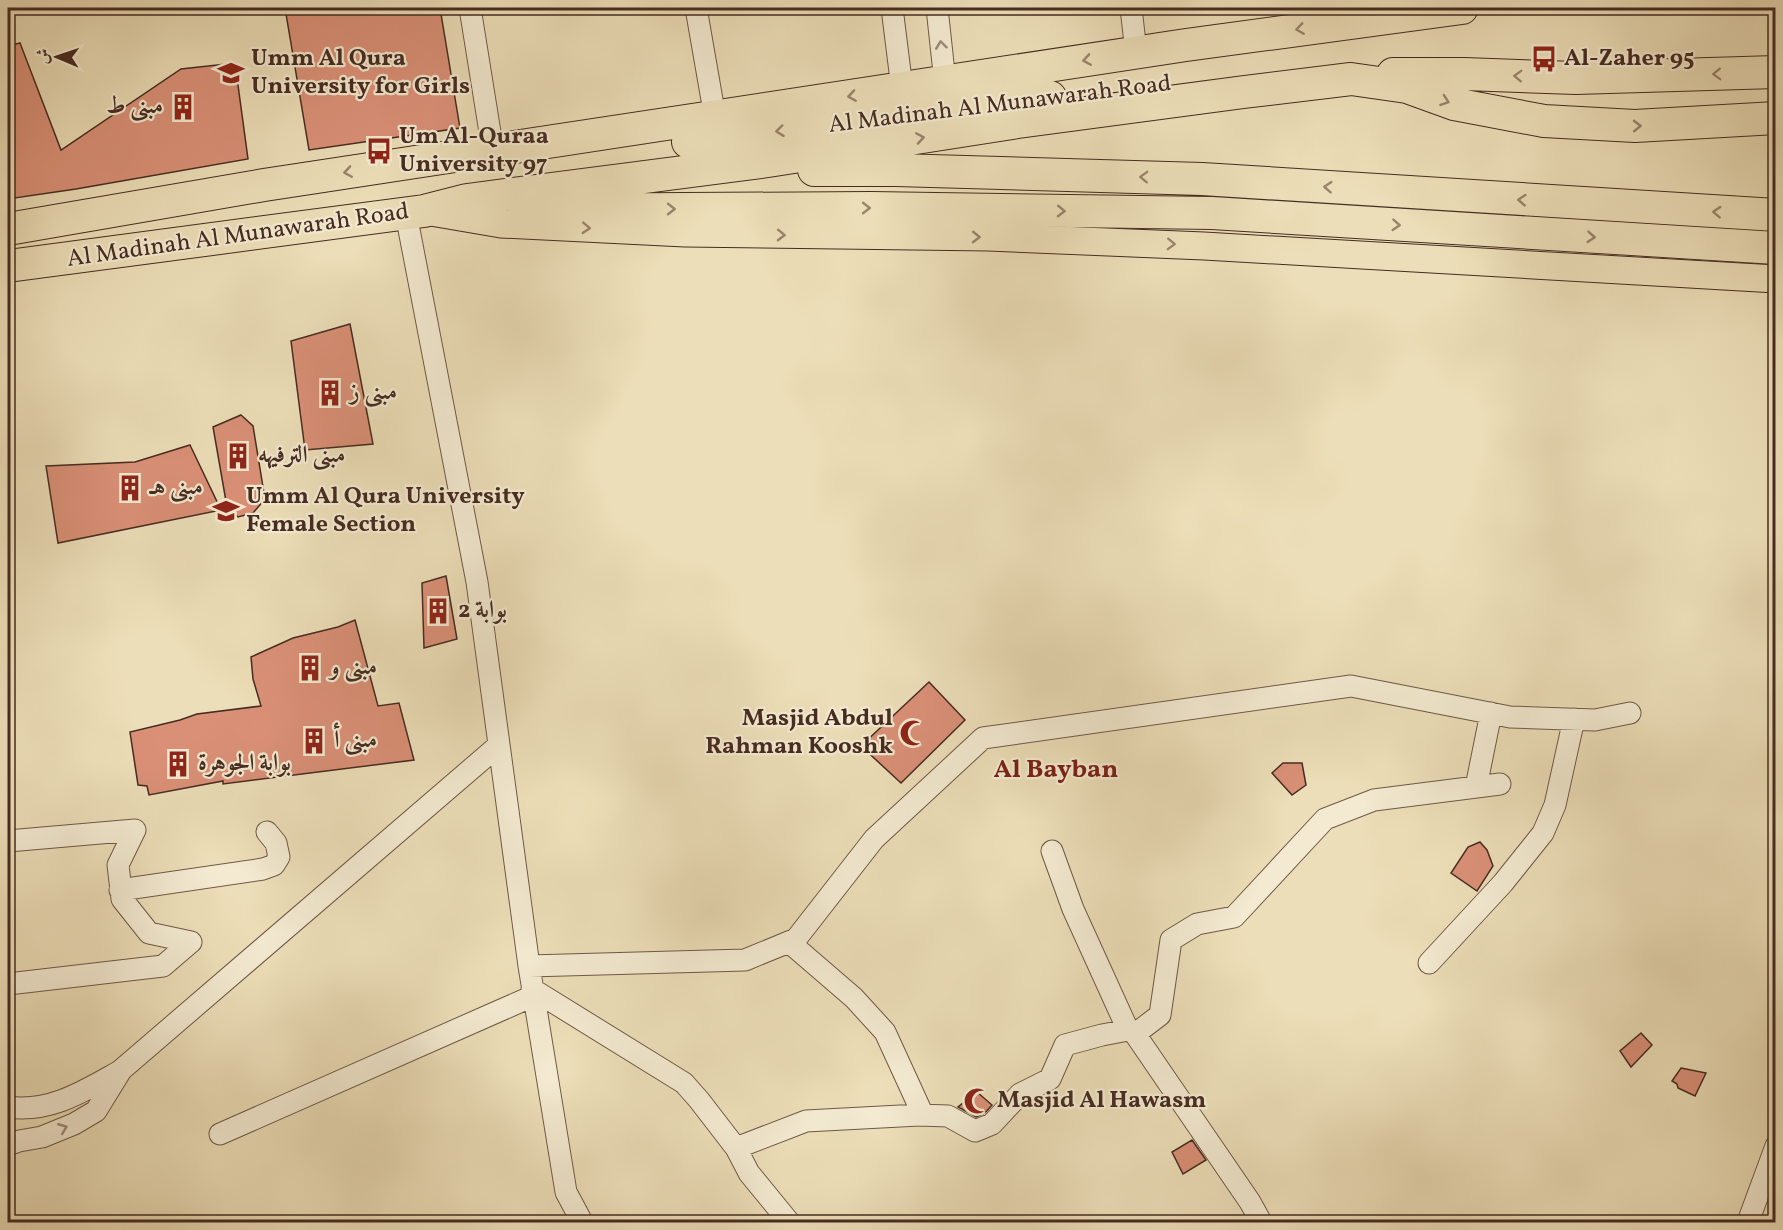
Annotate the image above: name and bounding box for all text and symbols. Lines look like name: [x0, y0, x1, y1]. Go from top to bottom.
one-way arrow: [1296, 23, 1305, 35]
north arrow: [27, 27, 87, 87]
one-way arrow: [935, 40, 948, 49]
place label: Umm Al Qura University for Girls: [251, 42, 470, 104]
place label: Al-Zaher 95: [1564, 42, 1695, 76]
bus stop icon: Al-Zaher 95: [1529, 44, 1559, 74]
text: ش: [33, 48, 55, 65]
one-way arrow: [1082, 53, 1092, 66]
school or university icon: Umm Al Qura University for Girls: [216, 58, 246, 88]
street label: Al Madinah Al Munawarah Road: [827, 67, 1173, 143]
one-way arrow: [1713, 68, 1722, 80]
one-way arrow: [1514, 69, 1523, 82]
one-way arrow: [848, 89, 858, 102]
place label: مبنى ط: [107, 90, 163, 124]
building icon: مبنى ط: [168, 92, 198, 122]
one-way arrow: [1439, 93, 1450, 106]
one-way arrow: [1633, 119, 1642, 132]
place label: Um Al-Quraa University 97: [399, 120, 549, 182]
one-way arrow: [776, 125, 785, 137]
one-way arrow: [916, 132, 925, 144]
bus stop icon: Um Al-Quraa University 97: [364, 136, 394, 166]
one-way arrow: [343, 166, 353, 178]
one-way arrow: [1139, 171, 1148, 184]
one-way arrow: [1323, 181, 1332, 194]
one-way arrow: [1518, 193, 1527, 206]
street label: Al Madinah Al Munawarah Road: [65, 195, 411, 277]
one-way arrow: [862, 202, 871, 214]
one-way arrow: [667, 203, 676, 215]
one-way arrow: [1057, 205, 1066, 217]
one-way arrow: [1713, 206, 1722, 219]
one-way arrow: [1392, 218, 1401, 231]
one-way arrow: [582, 222, 591, 235]
one-way arrow: [777, 228, 786, 241]
one-way arrow: [972, 231, 981, 243]
one-way arrow: [1586, 231, 1595, 244]
one-way arrow: [1166, 238, 1175, 251]
place label: مبنى ز: [347, 376, 397, 410]
building icon: مبنى ز: [315, 378, 345, 408]
place label: مبنى الترفيهه: [258, 439, 345, 473]
building icon: مبنى الترفيهه: [223, 441, 253, 471]
place label: مبنى هـ: [148, 471, 203, 505]
building icon: مبنى هـ: [115, 473, 145, 503]
place label: Umm Al Qura University Female Section: [246, 480, 525, 542]
school or university icon: Umm Al Qura University Female Section: [211, 496, 241, 526]
place label: بوابة 2: [458, 594, 507, 628]
building icon: بوابة 2: [423, 596, 453, 626]
place label: مبنى و: [327, 651, 377, 685]
building icon: مبنى و: [295, 653, 325, 683]
place label: Masjid Abdul Rahman Kooshk: [705, 702, 893, 764]
mosque icon: Masjid Abdul Rahman Kooshk: [898, 718, 928, 748]
place label: مبنى أ: [333, 722, 377, 758]
building icon: مبنى أ: [299, 726, 329, 756]
place label: بوابة الجوهرة: [198, 747, 291, 781]
building icon: بوابة الجوهرة: [163, 749, 193, 779]
district label: Al Bayban: [994, 752, 1118, 788]
place label: Masjid Al Hawasm: [997, 1084, 1206, 1118]
mosque icon: Masjid Al Hawasm: [962, 1086, 992, 1116]
one-way arrow: [57, 1123, 68, 1135]

